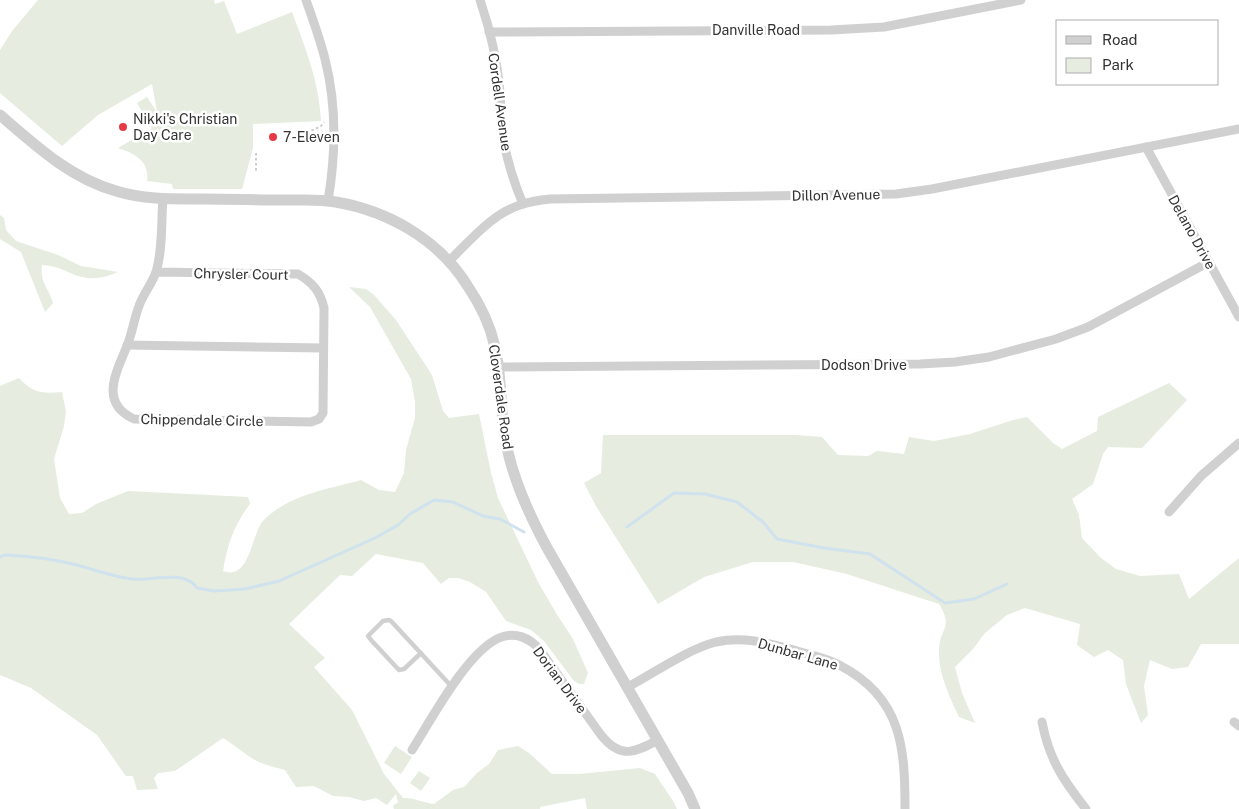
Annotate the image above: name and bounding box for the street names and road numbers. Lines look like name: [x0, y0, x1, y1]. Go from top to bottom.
street label: Danville Road: [712, 22, 800, 38]
street label: Cordell Avenue: [485, 52, 515, 152]
street label: Dillon Avenue: [792, 186, 881, 204]
street label: Delano Drive: [1165, 192, 1219, 272]
street label: Chrysler Court: [193, 265, 289, 283]
street label: Cloverdale Road: [486, 343, 516, 451]
street label: Dodson Drive: [821, 357, 907, 373]
street label: Chippendale Circle: [140, 411, 264, 429]
street label: Dunbar Lane: [756, 635, 840, 673]
street label: Dorian Drive: [530, 644, 590, 717]

